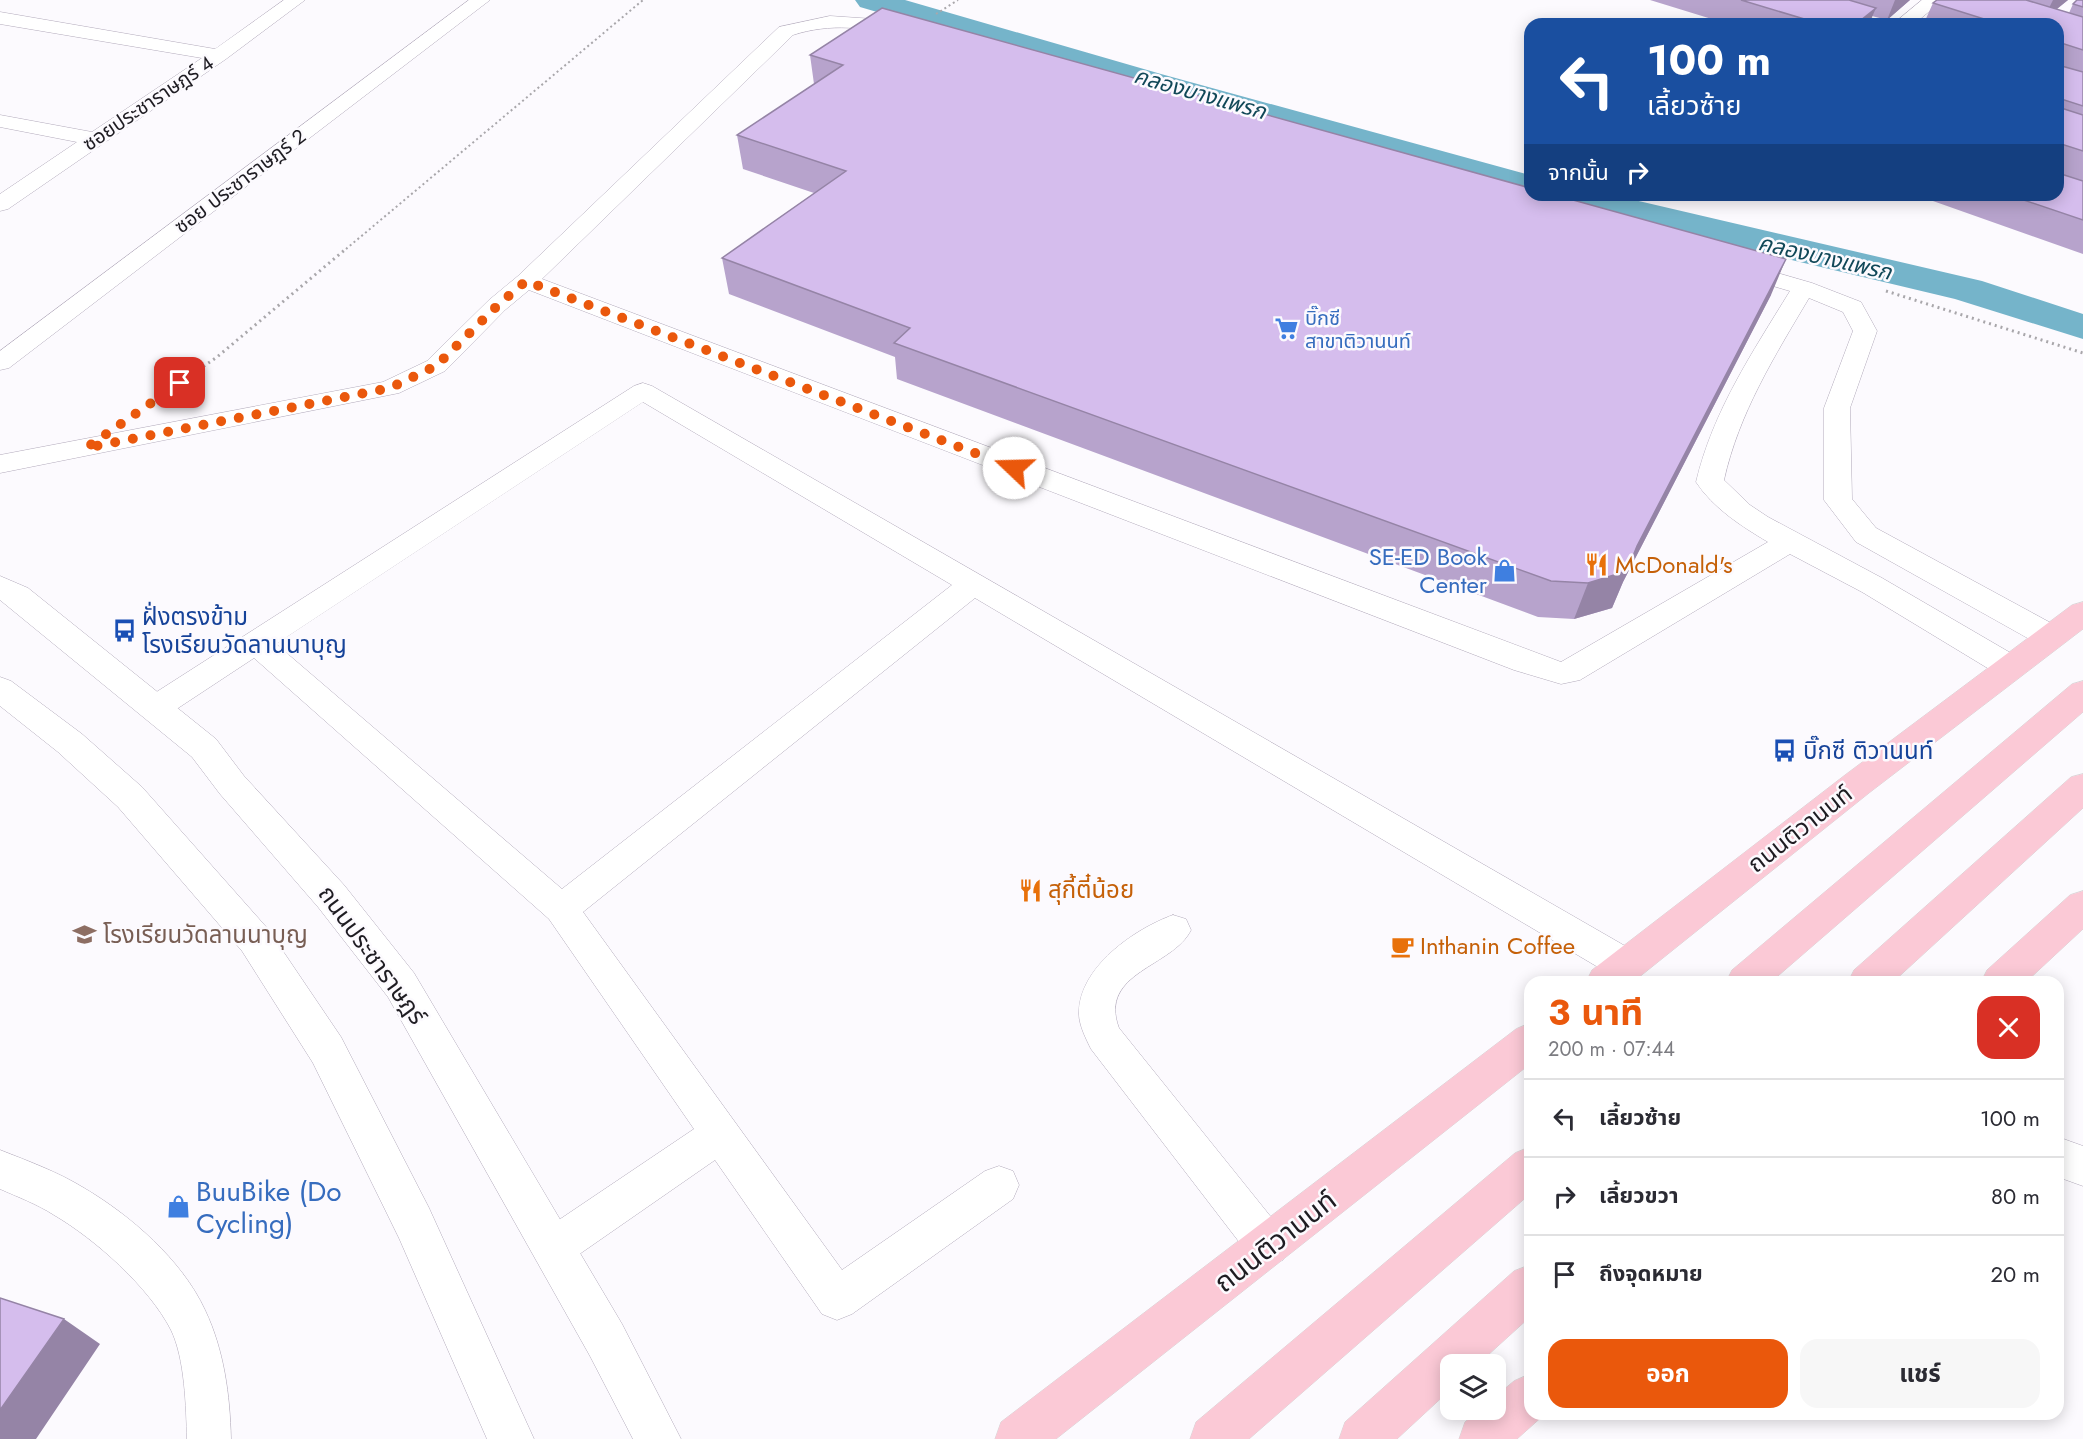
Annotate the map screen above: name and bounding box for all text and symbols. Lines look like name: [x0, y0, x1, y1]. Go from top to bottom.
text: 100 m: [1647, 30, 1771, 91]
icon: left: [1548, 42, 1626, 120]
street label: ซอยประชาราษฎร์ 4: [77, 49, 220, 158]
water label: คลองบางแพรก: [1130, 59, 1270, 127]
text: เลี้ยวซ้าย: [1647, 86, 1741, 125]
street label: ซอย ประชาราษฎร์ 2: [168, 122, 312, 241]
text: จากนั้น: [1548, 156, 1609, 188]
icon: right: [1621, 156, 1654, 189]
water label: คลองบางแพรก: [1755, 226, 1896, 288]
place label: บิ๊กซี สาขาติวานนท์: [1305, 304, 1411, 356]
supermarket icon: บิ๊กซี สาขาติวานนท์: [1274, 316, 1300, 342]
pin: [154, 357, 205, 408]
icon: arrive: [163, 366, 196, 399]
position arrow: [982, 436, 1046, 500]
place label: SE-ED Book Center: [1369, 539, 1488, 602]
place label: McDonald's: [1615, 547, 1733, 582]
restaurant icon: McDonald's: [1584, 552, 1610, 578]
shop icon: SE-ED Book Center: [1492, 558, 1518, 584]
place label: ฝั่งตรงข้าม โรงเรียนวัดลานนาบุญ: [142, 599, 347, 662]
bus stop icon: ฝั่งตรงข้าม โรงเรียนวัดลานนาบุญ: [111, 618, 137, 644]
place label: บิ๊กซี ติวานนท์: [1803, 733, 1933, 768]
bus stop icon: บิ๊กซี ติวานนท์: [1772, 738, 1798, 764]
street label: ถนนติวานนท์: [1740, 776, 1860, 881]
place label: สุกี้ตี๋น้อย: [1048, 872, 1134, 907]
restaurant icon: สุกี้ตี๋น้อย: [1017, 877, 1043, 903]
street label: ถนนประชาราษฎร์: [310, 878, 435, 1032]
place label: โรงเรียนวัดลานนาบุญ: [103, 917, 308, 952]
school or university icon: โรงเรียนวัดลานนาบุญ: [72, 922, 98, 948]
place label: Inthanin Coffee: [1420, 928, 1575, 963]
cafe icon: Inthanin Coffee: [1389, 933, 1415, 959]
text: 3 นาที: [1548, 986, 1643, 1038]
button: close: [1977, 996, 2040, 1059]
text: 200 m · 07:44: [1548, 1035, 1675, 1064]
text: เลี้ยวซ้าย: [1599, 1101, 1681, 1133]
icon: left: [1548, 1102, 1581, 1135]
text: 100 m: [1980, 1102, 2040, 1134]
place label: BuuBike (Do Cycling): [196, 1171, 342, 1244]
text: เลี้ยวขวา: [1599, 1179, 1679, 1211]
street label: ถนนติวานนท์: [1205, 1180, 1345, 1302]
icon: right: [1548, 1180, 1581, 1213]
text: 80 m: [1991, 1180, 2040, 1212]
shop icon: BuuBike (Do Cycling): [165, 1194, 191, 1220]
text: ถึงจุดหมาย: [1599, 1257, 1703, 1289]
icon: arrive: [1548, 1258, 1581, 1291]
text: 20 m: [1991, 1258, 2040, 1290]
button: ออก: [1548, 1339, 1788, 1408]
button: แชร์: [1800, 1339, 2040, 1408]
map controls: [1440, 1354, 1506, 1420]
button: layers: [1440, 1354, 1506, 1420]

